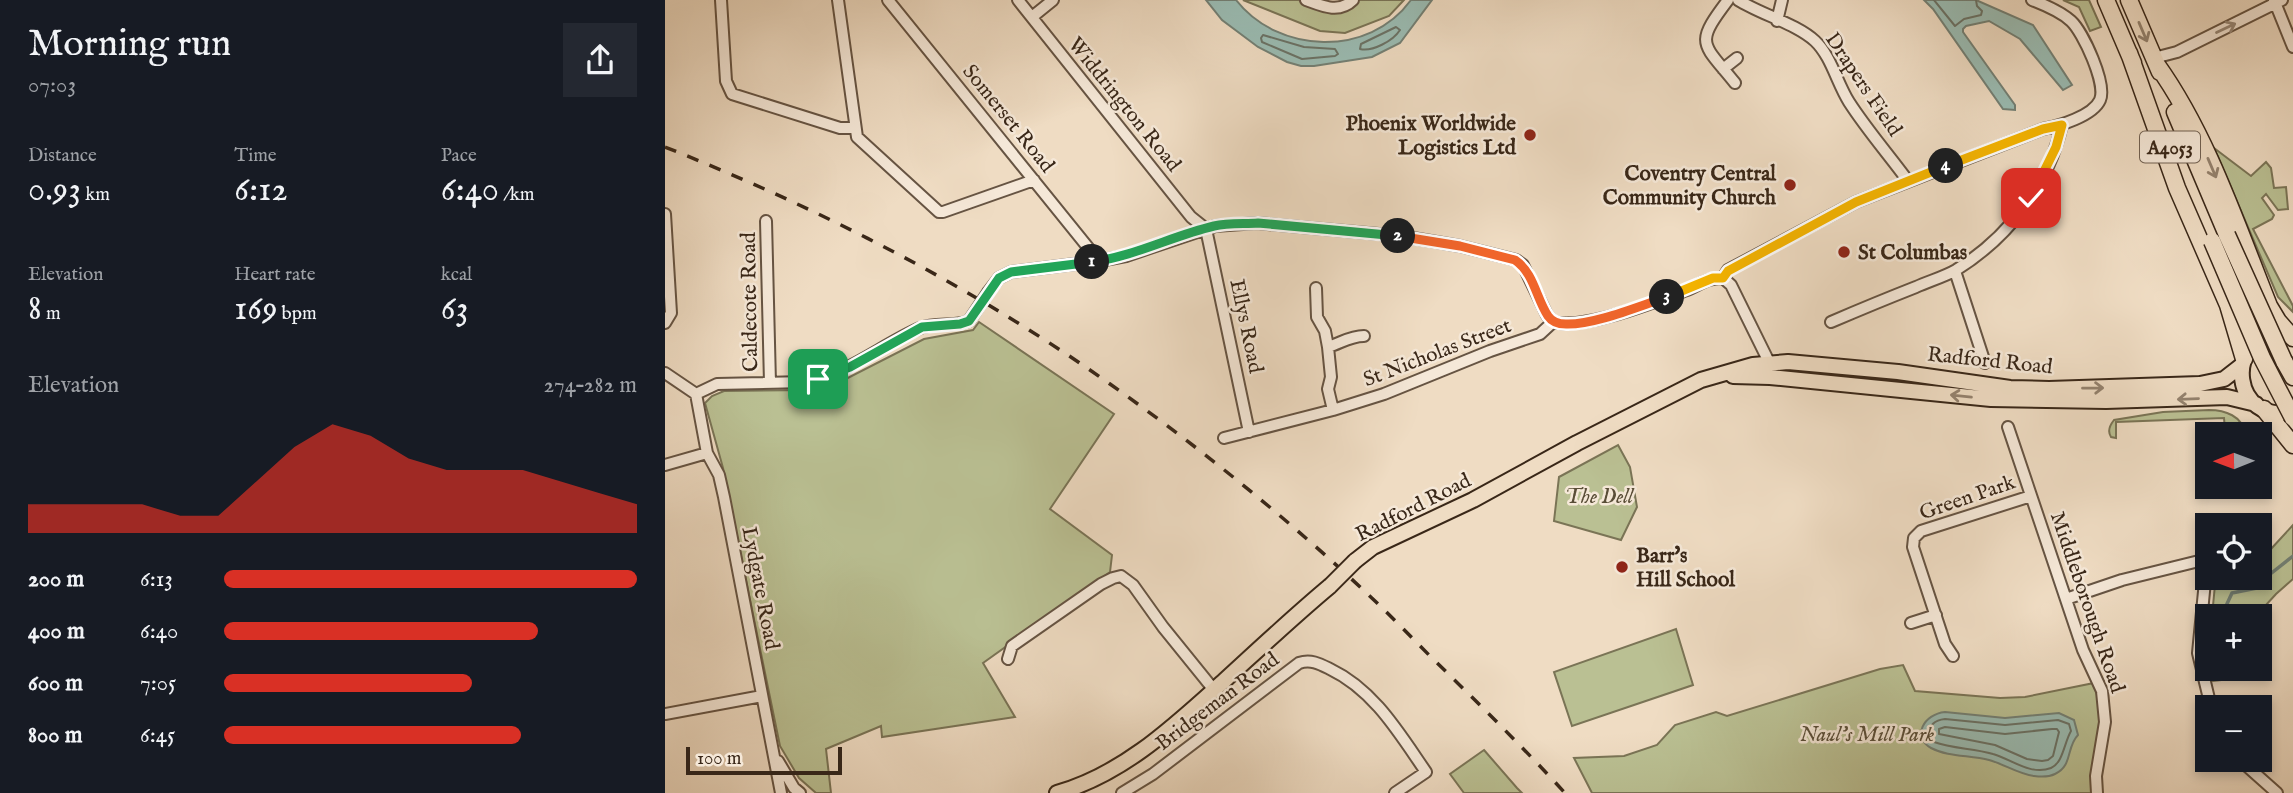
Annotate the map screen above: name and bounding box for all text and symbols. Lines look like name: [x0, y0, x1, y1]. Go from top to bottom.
one-way arrow: [2215, 20, 2236, 34]
text: Morning run: [28, 21, 231, 69]
one-way arrow: [2137, 21, 2150, 43]
button: share: [563, 23, 637, 97]
street label: Drapers Field: [1818, 28, 1908, 143]
street label: Widdrington Road: [1061, 32, 1187, 178]
street label: Somerset Road: [956, 59, 1060, 179]
text: 07:03: [28, 71, 76, 100]
place label: Phoenix Worldwide Logistics Ltd: [1345, 111, 1517, 162]
marker: Phoenix Worldwide Logistics Ltd: [1522, 127, 1538, 143]
road number: A4053: [2140, 132, 2200, 162]
text: Distance: [28, 144, 97, 168]
text: Time: [234, 144, 277, 168]
text: Pace: [441, 144, 477, 168]
pin: 4: [1929, 148, 1963, 184]
text: 4: [1941, 153, 1950, 177]
one-way arrow: [2207, 156, 2220, 178]
place label: Coventry Central Community Church: [1603, 161, 1777, 212]
text: 0.93: [28, 168, 81, 213]
text: 6:12: [234, 168, 288, 213]
text: 6:40: [441, 168, 499, 213]
pin: [2001, 168, 2061, 228]
marker: Coventry Central Community Church: [1782, 177, 1798, 193]
icon: check: [2012, 179, 2050, 217]
text: km: [81, 183, 110, 207]
text: /km: [499, 183, 534, 207]
pin: 2: [1381, 218, 1415, 254]
text: 2: [1393, 223, 1402, 247]
street label: Caldecote Road: [736, 231, 765, 372]
place label: St Columbas: [1858, 240, 1967, 267]
pin: 1: [1075, 244, 1109, 280]
marker: St Columbas: [1836, 244, 1852, 260]
text: 1: [1088, 249, 1095, 273]
text: Elevation: [28, 263, 103, 287]
text: Heart rate: [234, 263, 315, 287]
text: kcal: [441, 263, 472, 287]
street label: Ellys Road: [1222, 277, 1269, 377]
pin: 3: [1649, 280, 1685, 314]
text: 3: [1663, 284, 1670, 308]
text: 8: [28, 287, 42, 332]
text: 169: [234, 287, 277, 332]
text: 63: [441, 287, 469, 332]
text: m: [42, 302, 61, 326]
text: bpm: [277, 302, 317, 326]
street label: St Nicholas Street: [1360, 313, 1515, 394]
street label: Radford Road: [1926, 341, 2055, 382]
pin: [788, 349, 848, 409]
icon: arrive: [799, 360, 837, 398]
text: Elevation: [28, 371, 119, 400]
text: 274–282 m: [543, 371, 637, 400]
one-way arrow: [2082, 381, 2105, 395]
one-way arrow: [1950, 389, 1973, 402]
one-way arrow: [2177, 392, 2200, 405]
north arrow: [2195, 422, 2271, 499]
map controls: [2195, 422, 2272, 772]
street label: Radford Road: [1351, 467, 1477, 549]
street label: Green Park: [1916, 469, 2020, 527]
park label: The Dell: [1565, 484, 1635, 511]
street label: Middleborough Road: [2043, 508, 2131, 697]
button: locate: [2195, 513, 2272, 590]
street label: Lydgate Road: [734, 524, 785, 653]
place label: Barr's Hill School: [1636, 543, 1736, 594]
marker: Barr's Hill School: [1614, 559, 1630, 575]
text: 200 m: [28, 565, 84, 594]
text: 6:13: [140, 565, 173, 594]
button: +: [2195, 604, 2272, 681]
text: 400 m: [28, 617, 85, 646]
text: 6:40: [140, 617, 178, 646]
street label: Bridgeman Road: [1151, 646, 1286, 757]
text: 600 m: [28, 669, 83, 698]
text: 7:05: [140, 669, 176, 698]
button: −: [2195, 695, 2272, 772]
text: 800 m: [28, 721, 82, 750]
text: 6:45: [140, 721, 175, 750]
park label: Naul's Mill Park: [1800, 722, 1935, 749]
scale bar: [686, 744, 842, 776]
text: 100 m: [697, 747, 741, 771]

